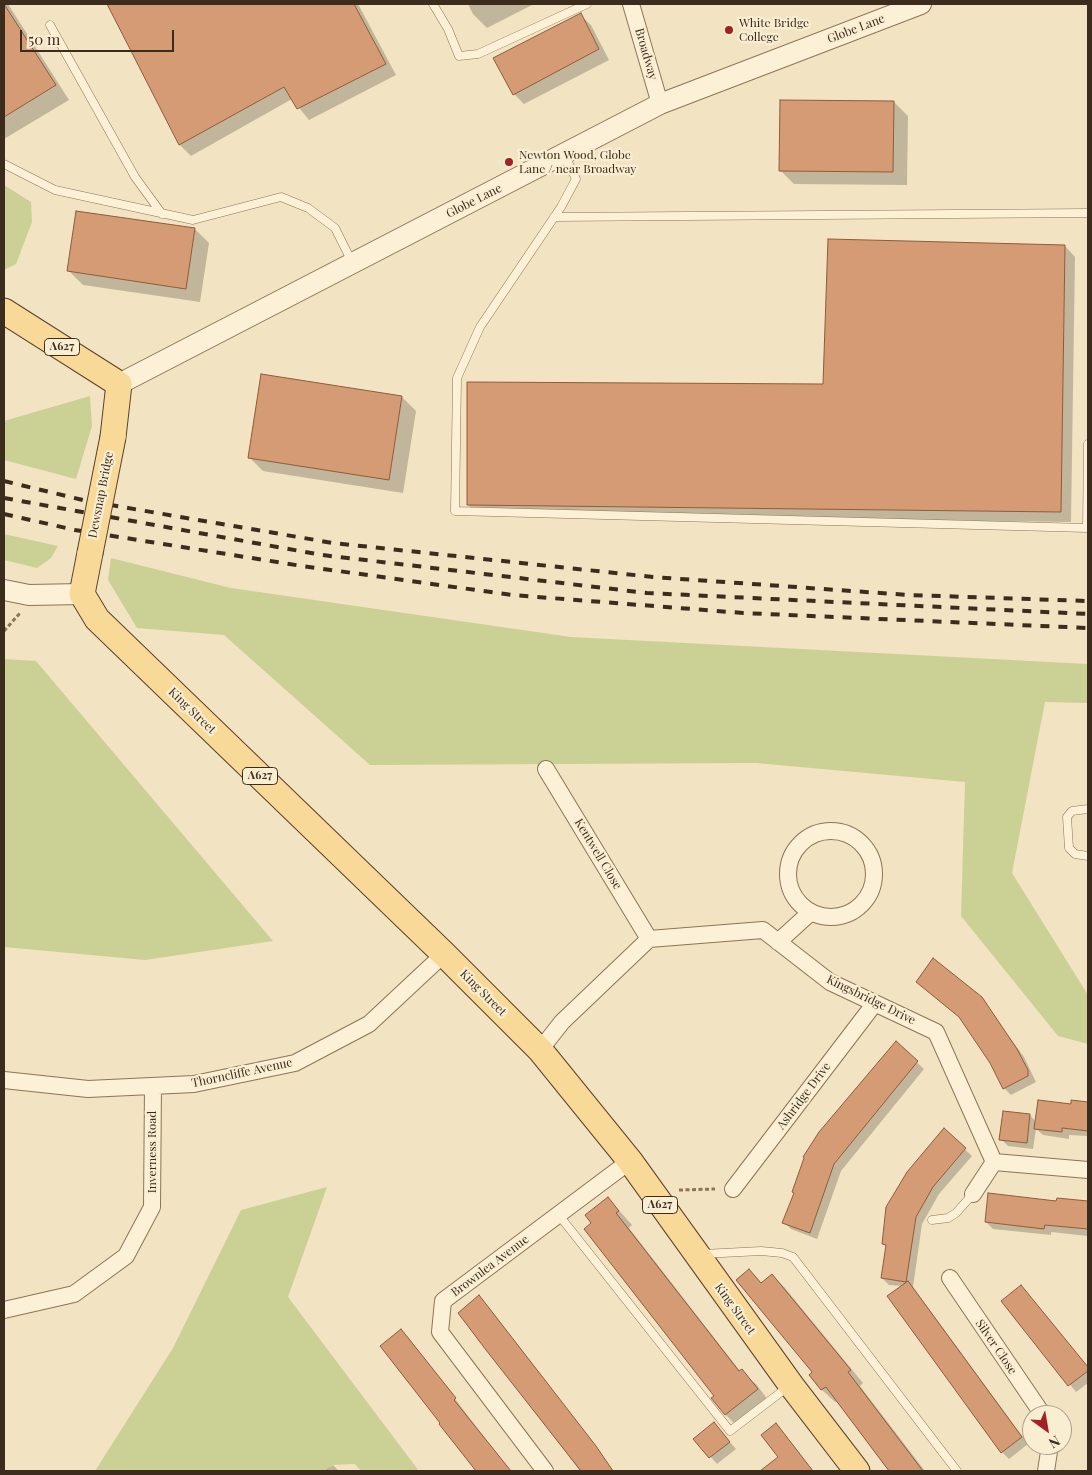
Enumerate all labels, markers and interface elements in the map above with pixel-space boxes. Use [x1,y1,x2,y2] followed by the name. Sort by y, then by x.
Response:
[825,11,887,47] street label: Globe Lane
[739,16,809,44] place label: White Bridge College
[22,20,176,52] scale bar
[723,24,735,36] marker: White Bridge College
[632,26,660,82] street label: Broadway
[28,29,60,49] text: 50 m
[519,148,636,176] place label: Newton Wood, Globe Lane / near Broadway
[503,156,515,168] marker: Newton Wood, Globe Lane / near Broadway
[444,181,504,221] street label: Globe Lane
[44,338,80,356] road number: A627
[86,451,116,539] street label: Dewsnap Bridge
[165,685,219,737] street label: King Street
[242,768,278,784] road number: A627
[571,816,625,892] street label: Kentwell Close
[457,967,509,1019] street label: King Street
[824,972,918,1028] street label: Kingsbridge Drive
[190,1055,294,1091] street label: Thorncliffe Avenue
[774,1060,834,1132] street label: Ashridge Drive
[145,1111,159,1193] street label: Inverness Road
[642,1196,678,1214] road number: A627
[448,1232,532,1300] street label: Brownlea Avenue
[712,1281,758,1337] street label: King Street
[972,1317,1020,1377] street label: Silver Close
[1022,1405,1072,1455] north arrow
[1045,1432,1064,1453] text: N

